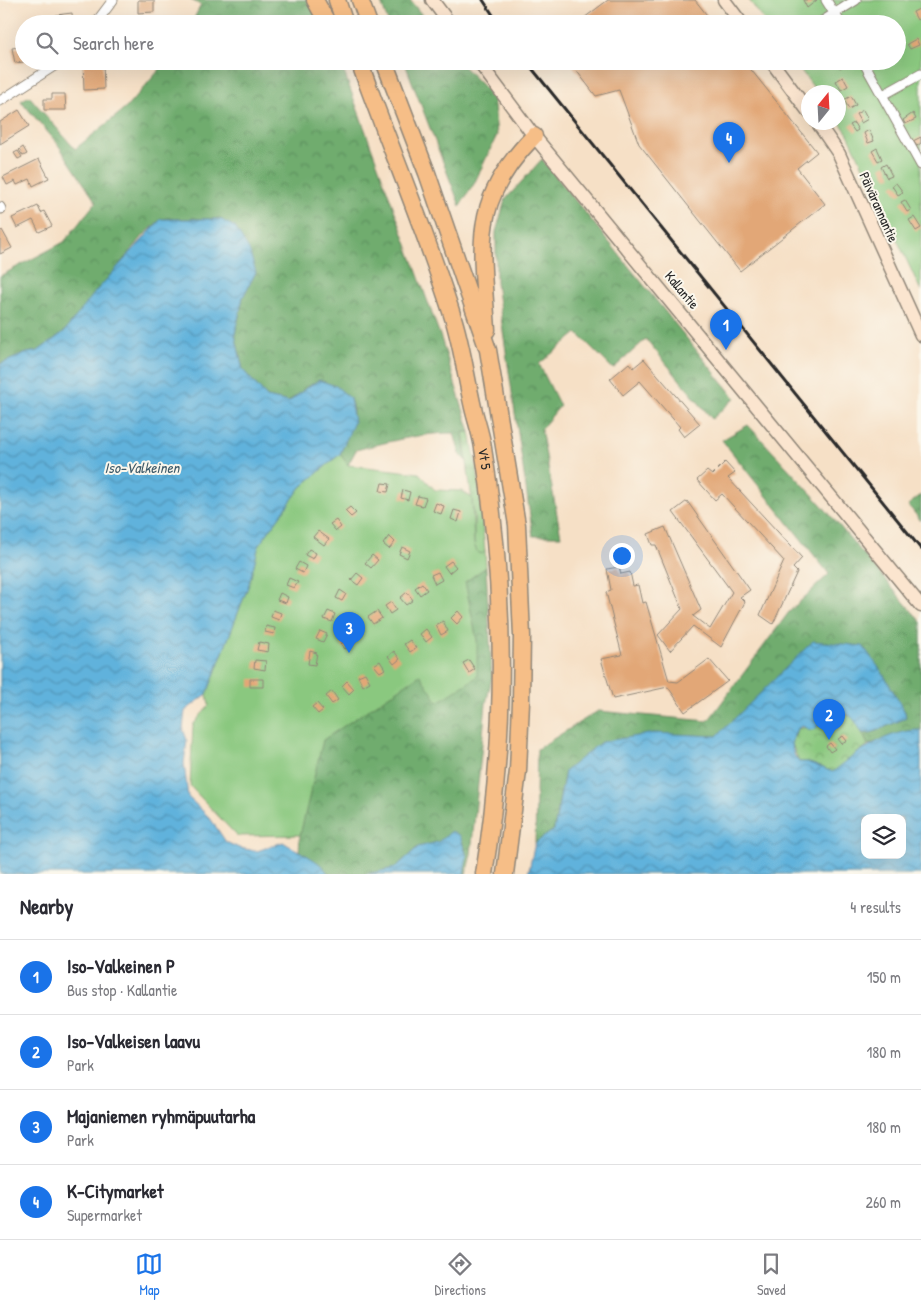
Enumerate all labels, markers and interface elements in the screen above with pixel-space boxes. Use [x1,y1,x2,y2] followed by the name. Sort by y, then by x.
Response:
[15,15,906,70] search box
[33,29,61,57] icon: search
[73,30,154,56] text: Search here
[801,85,846,130] north arrow
[713,122,745,163] pin: 4
[855,169,904,245] street label: Päivärannantie
[661,267,704,313] street label: Kallantie
[710,309,742,350] pin: 1
[474,446,496,471] street label: Vt 5
[105,457,181,478] water label: Iso-Valkeinen
[609,543,635,569] your location
[333,612,365,653] pin: 3
[813,699,845,740] pin: 2
[861,814,906,859] map controls
[861,814,906,859] button: layers
[20,892,73,921] text: Nearby
[850,896,901,918] text: 4 results
[67,953,175,979] text: Iso-Valkeinen P
[33,966,39,988] text: 1
[867,966,901,988] text: 150 m
[67,979,177,1001] text: Bus stop · Kallantie
[67,1028,200,1054] text: Iso-Valkeisen laavu
[32,1041,40,1063] text: 2
[867,1041,901,1063] text: 180 m
[67,1054,94,1076] text: Park
[67,1103,255,1129] text: Majaniemen ryhmäpuutarha
[32,1116,40,1138] text: 3
[867,1116,901,1138] text: 180 m
[67,1129,94,1151] text: Park
[67,1178,164,1204] text: K-Citymarket
[33,1191,39,1213] text: 4
[865,1191,901,1213] text: 260 m
[67,1204,142,1226] text: Supermarket
[135,1250,163,1299] tab: Map
[434,1250,486,1299] tab: Directions
[757,1250,786,1299] tab: Saved

